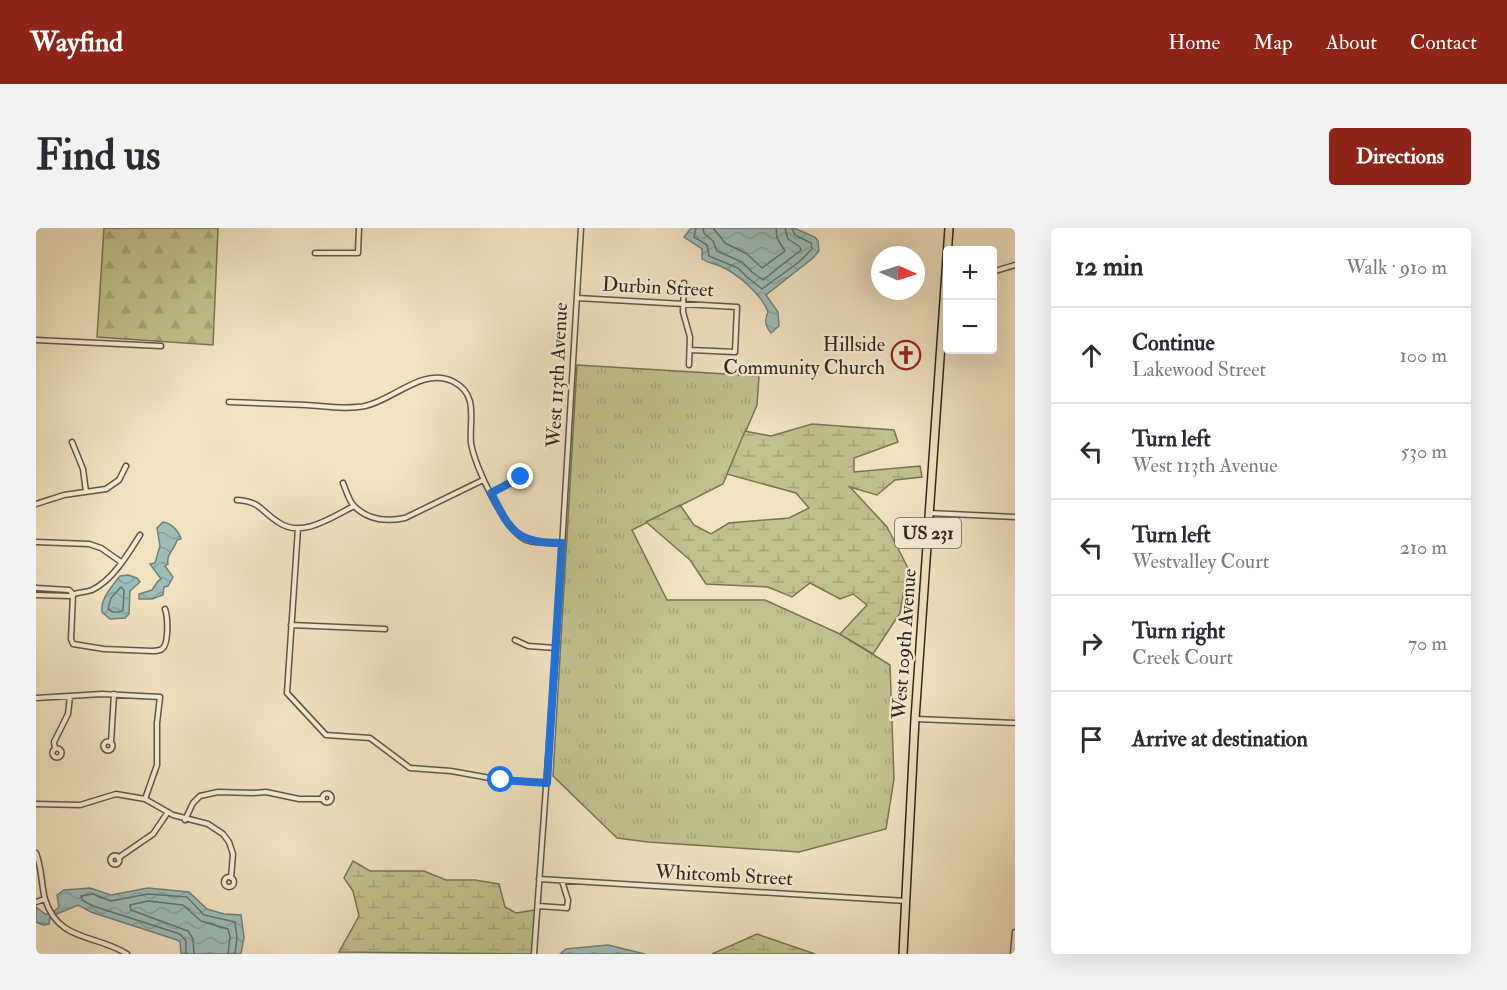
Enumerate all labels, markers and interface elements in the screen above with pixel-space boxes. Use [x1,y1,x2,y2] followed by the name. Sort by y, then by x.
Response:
[30,25,123,60] text: Wayfind
[1168,29,1220,56] text: Home
[1253,29,1293,56] text: Map
[1326,29,1377,56] text: About
[1410,29,1477,56] text: Contact
[1329,128,1471,185] button: Directions
[36,130,160,182] text: Find us
[871,246,925,300] north arrow
[943,246,997,354] map controls
[943,246,997,300] button: +
[1075,251,1143,283] text: 12 min
[1346,255,1447,280] text: Walk · 910 m
[601,272,715,302] street label: Durbin Street
[943,300,997,354] button: −
[541,302,573,449] street label: West 113th Avenue
[1132,329,1215,357] text: Continue
[723,332,886,380] place label: Hillside Community Church
[890,339,922,371] church icon: Hillside Community Church
[1075,339,1108,372] icon: ahead
[1400,343,1447,368] text: 100 m
[1132,357,1266,382] text: Lakewood Street
[1132,425,1211,453] text: Turn left
[1075,435,1108,468] icon: left
[1401,439,1447,464] text: 530 m
[1132,453,1278,478] text: West 113th Avenue
[507,463,533,489] route end
[895,518,961,548] road number: US 231
[1132,521,1211,549] text: Turn left
[1075,531,1108,564] icon: left
[1400,535,1447,560] text: 210 m
[1132,549,1269,574] text: Westvalley Court
[886,568,922,721] street label: West 109th Avenue
[1132,617,1225,645] text: Turn right
[1075,627,1108,660] icon: right
[1408,631,1447,656] text: 70 m
[1132,645,1233,670] text: Creek Court
[1075,723,1108,756] icon: arrive
[1132,725,1308,753] text: Arrive at destination
[487,766,513,792] route start
[653,859,794,891] street label: Whitcomb Street

